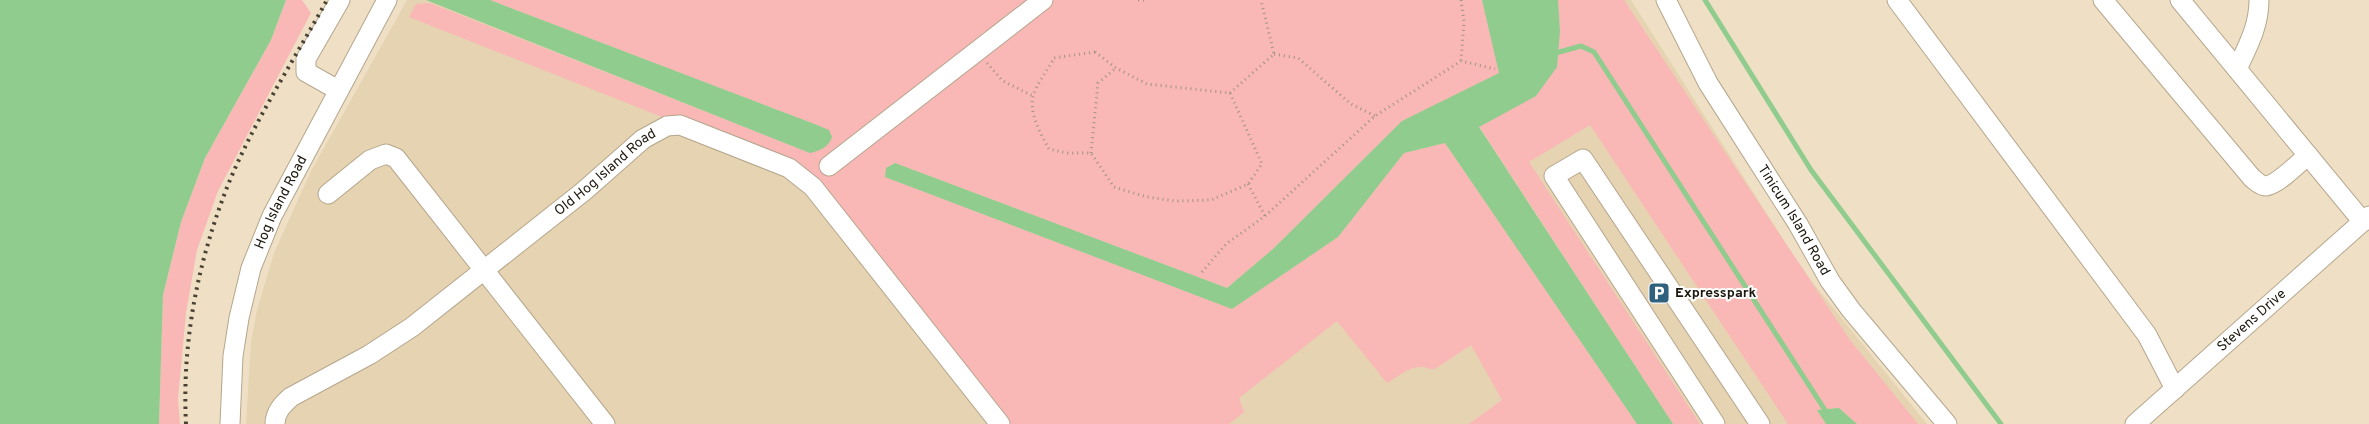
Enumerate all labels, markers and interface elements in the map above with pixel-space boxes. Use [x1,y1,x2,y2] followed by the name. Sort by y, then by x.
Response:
[551,125,659,220] street label: Old Hog Island Road
[251,153,311,252] street label: Hog Island Road
[1754,162,1834,279] street label: Tinicum Island Road
[1647,281,1671,305] parking icon: Expresspark
[1675,285,1757,302] place label: Expresspark
[2214,285,2290,355] street label: Stevens Drive

